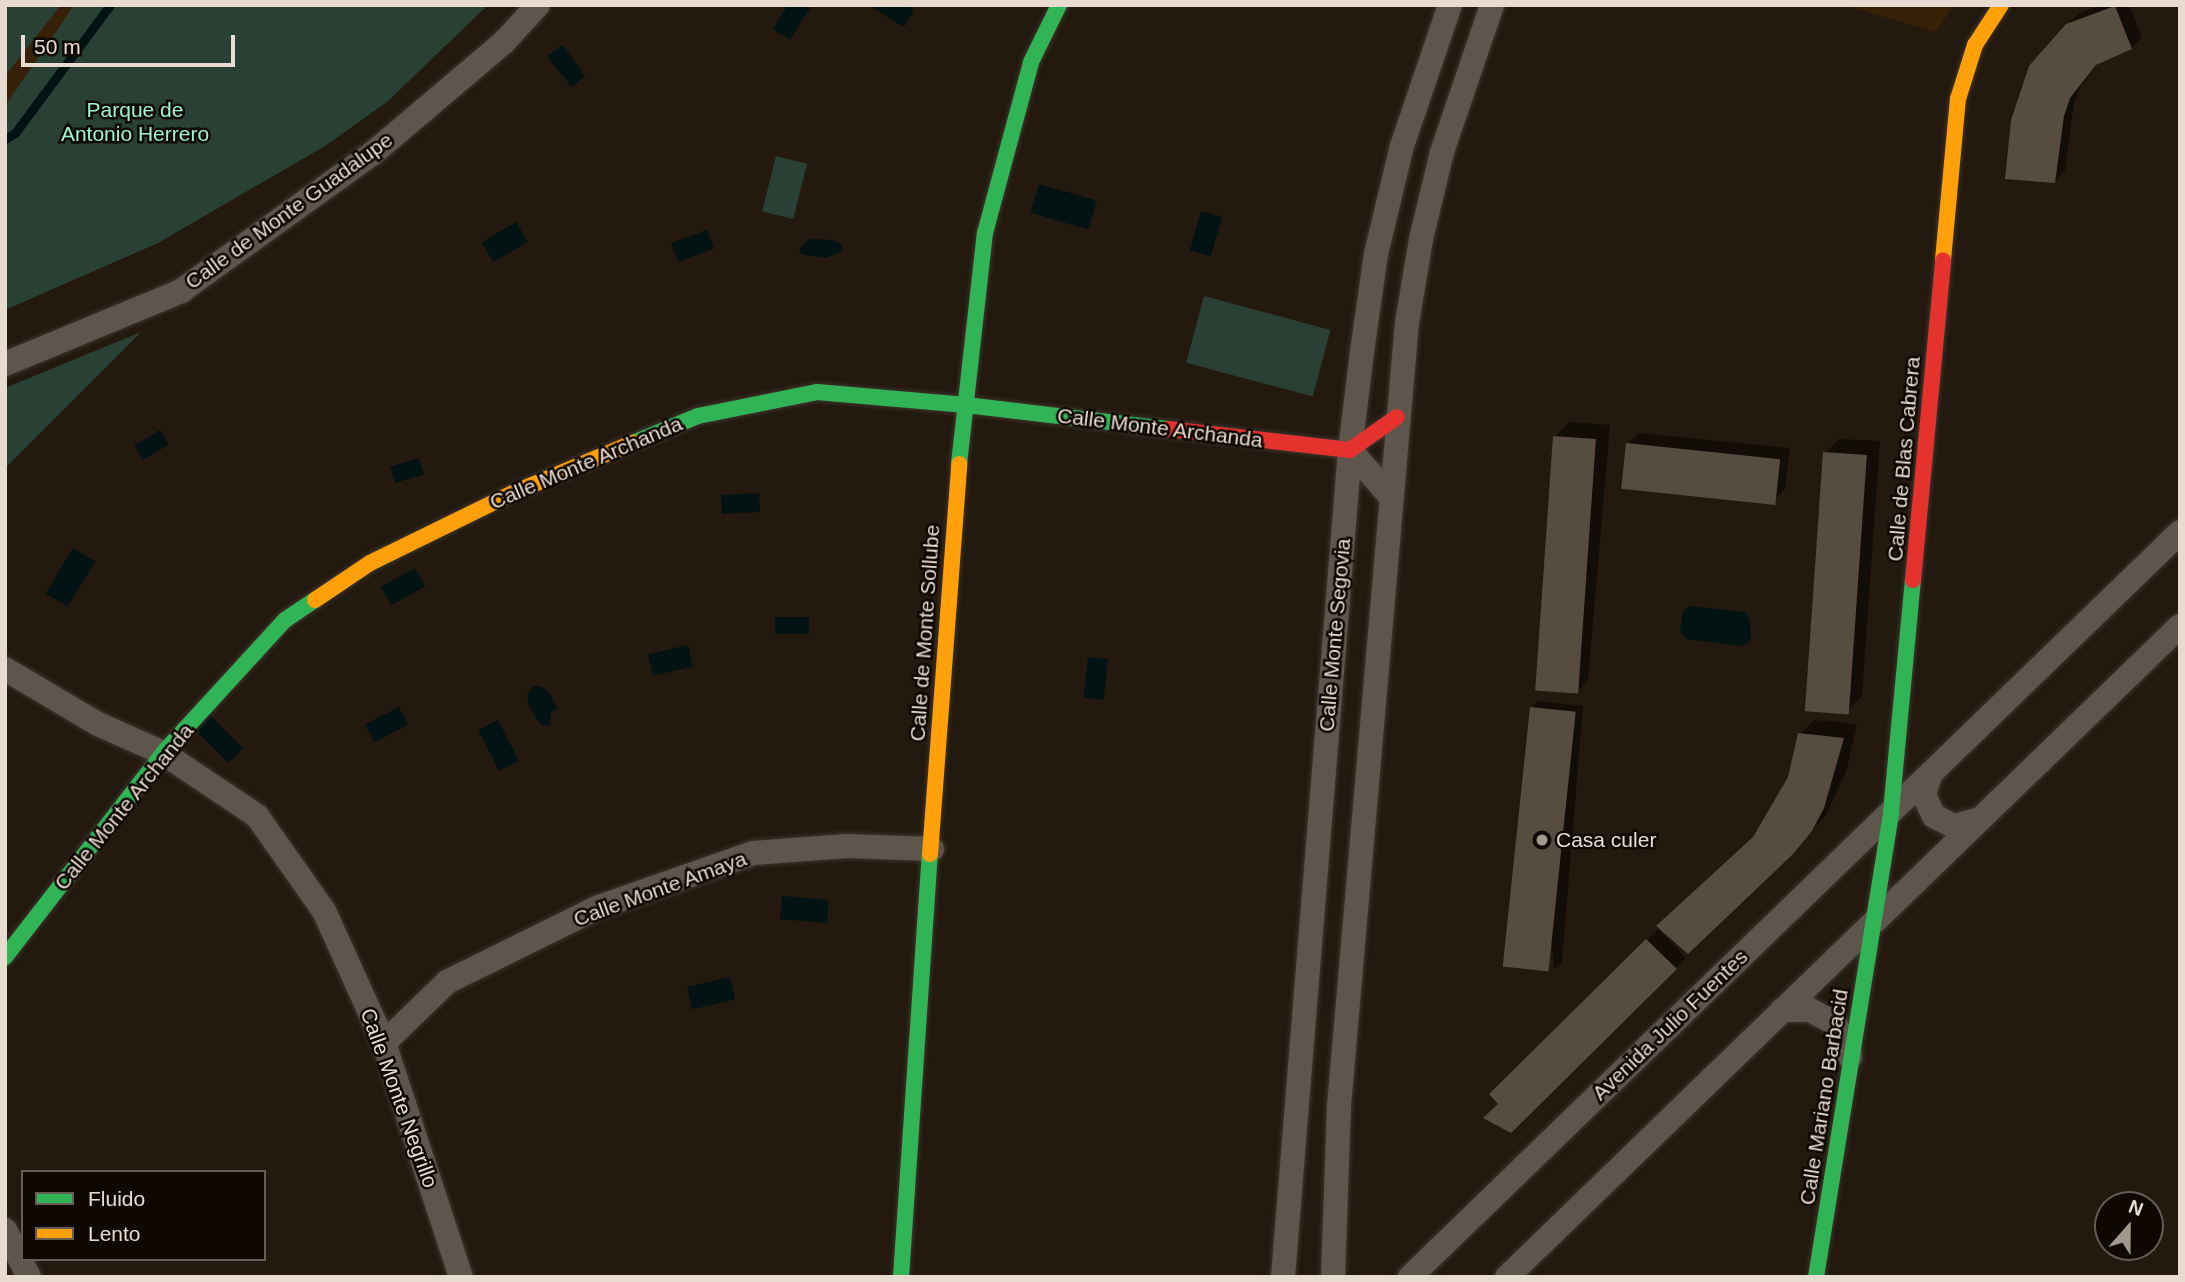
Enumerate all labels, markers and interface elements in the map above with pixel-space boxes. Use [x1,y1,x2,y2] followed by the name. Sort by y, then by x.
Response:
[24,21,238,65] scale bar
[34,35,81,58] text: 50 m
[61,97,209,147] park label: Parque de Antonio Herrero
[181,127,397,295] street label: Calle de Monte Guadalupe
[1882,356,1926,562] street label: Calle de Blas Cabrera
[1055,403,1265,453] street label: Calle Monte Archanda
[485,411,687,515] street label: Calle Monte Archanda
[905,524,945,742] street label: Calle de Monte Sollube
[1314,537,1356,733] street label: Calle Monte Segovia
[49,718,199,896] street label: Calle Monte Archanda
[1556,827,1656,853] place label: Casa culer
[1534,832,1550,848] marker: Casa culer
[570,846,750,932] street label: Calle Monte Amaya
[1587,944,1753,1106] street label: Avenida Julio Fuentes
[1794,987,1854,1207] street label: Calle Mariano Barbacid
[355,1005,443,1191] street label: Calle Monte Negrillo
[21,1170,266,1261] legend
[88,1187,145,1210] text: Fluido
[2094,1191,2164,1261] north arrow
[2126,1196,2146,1220] text: N
[88,1222,141,1245] text: Lento

